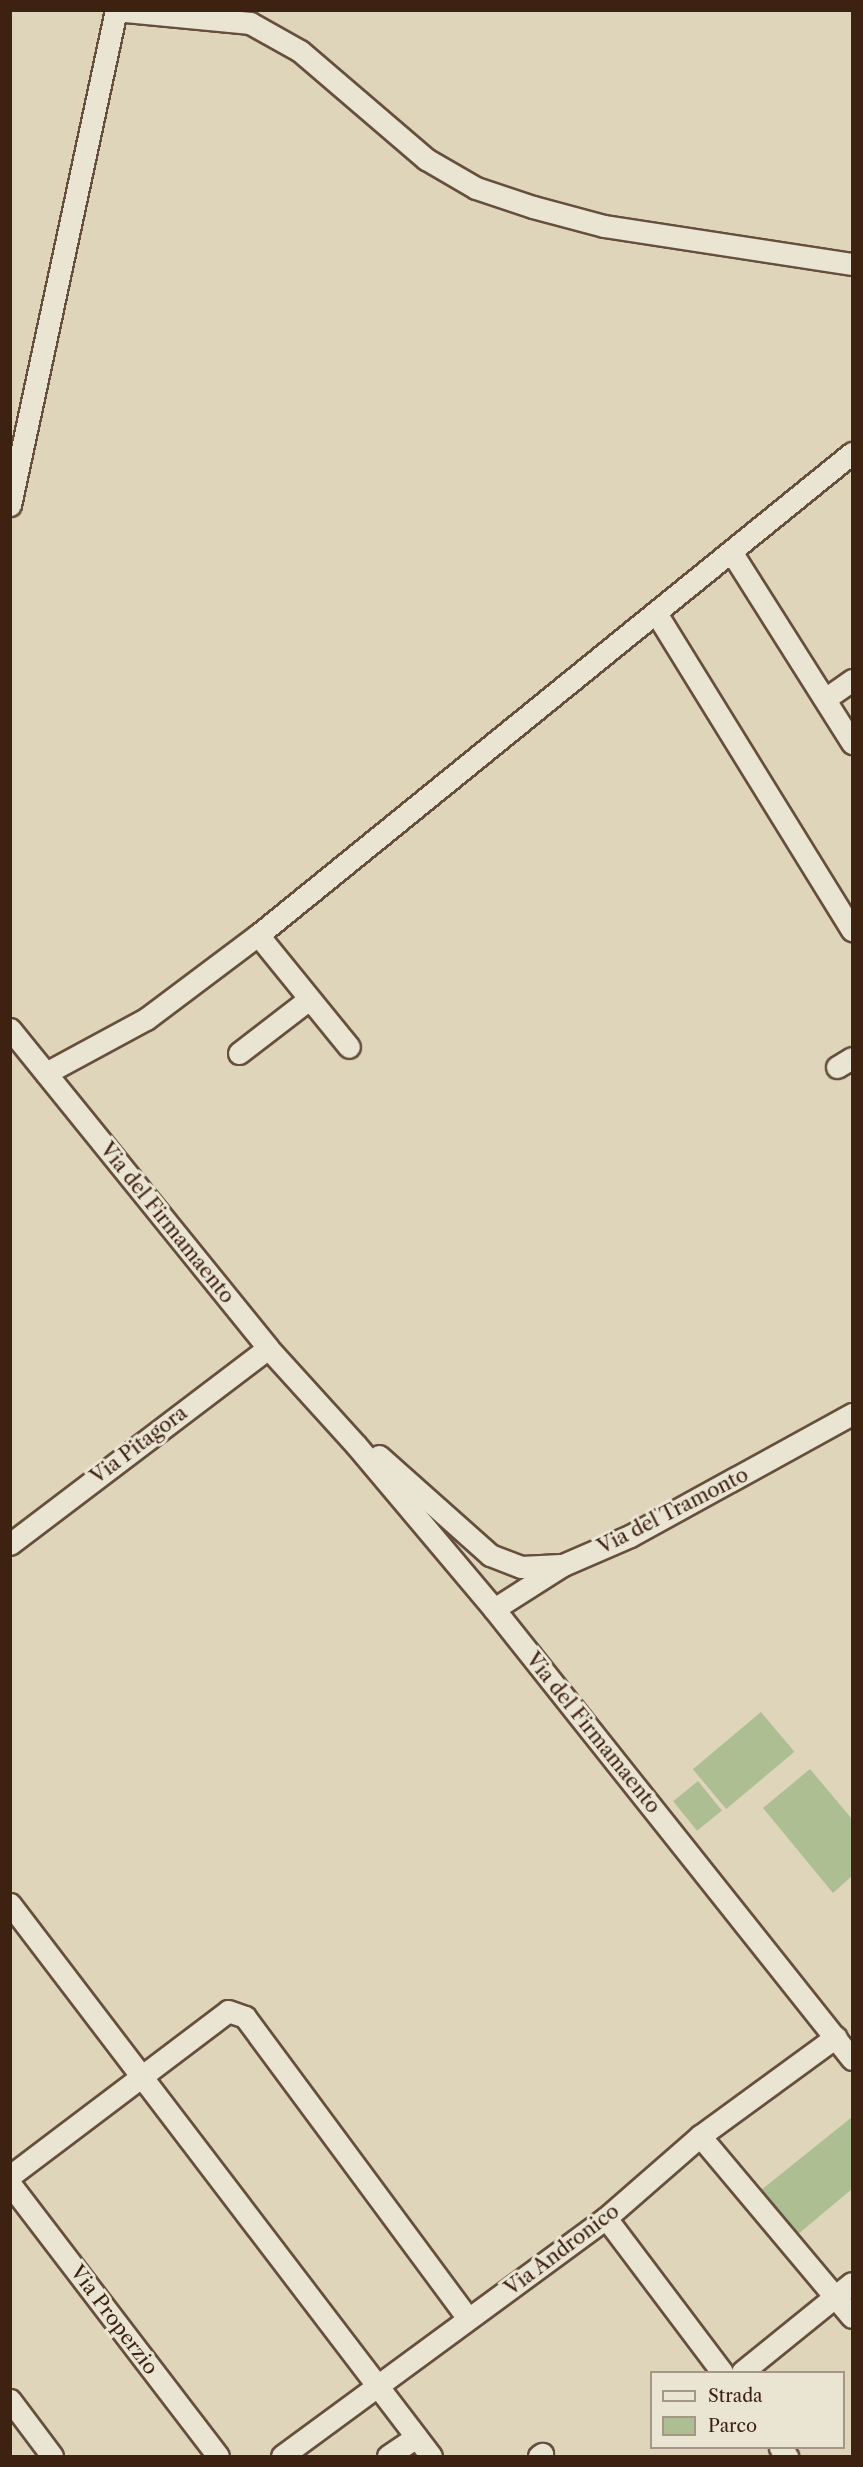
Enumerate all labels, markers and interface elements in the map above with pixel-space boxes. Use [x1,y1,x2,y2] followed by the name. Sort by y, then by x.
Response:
[95,1138,239,1308] street label: Via del Firmamaento
[86,1401,192,1489] street label: Via Pitagora
[593,1463,753,1559] street label: Via del Tramonto
[521,1648,665,1818] street label: Via del Firmamaento
[500,2199,624,2301] street label: Via Andronico
[65,2261,163,2379] street label: Via Properzio
[650,2371,845,2449] legend
[708,2385,763,2407] text: Strada
[708,2415,757,2437] text: Parco

